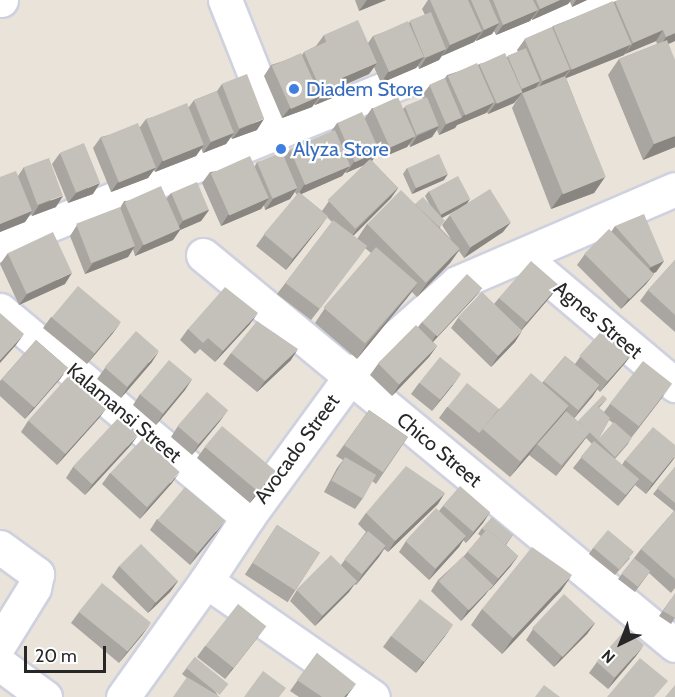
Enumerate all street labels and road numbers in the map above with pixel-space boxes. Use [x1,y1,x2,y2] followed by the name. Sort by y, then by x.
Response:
[549,276,647,364] street label: Agnes Street
[62,358,186,468] street label: Kalamansi Street
[249,390,345,508] street label: Avocado Street
[392,408,486,492] street label: Chico Street

